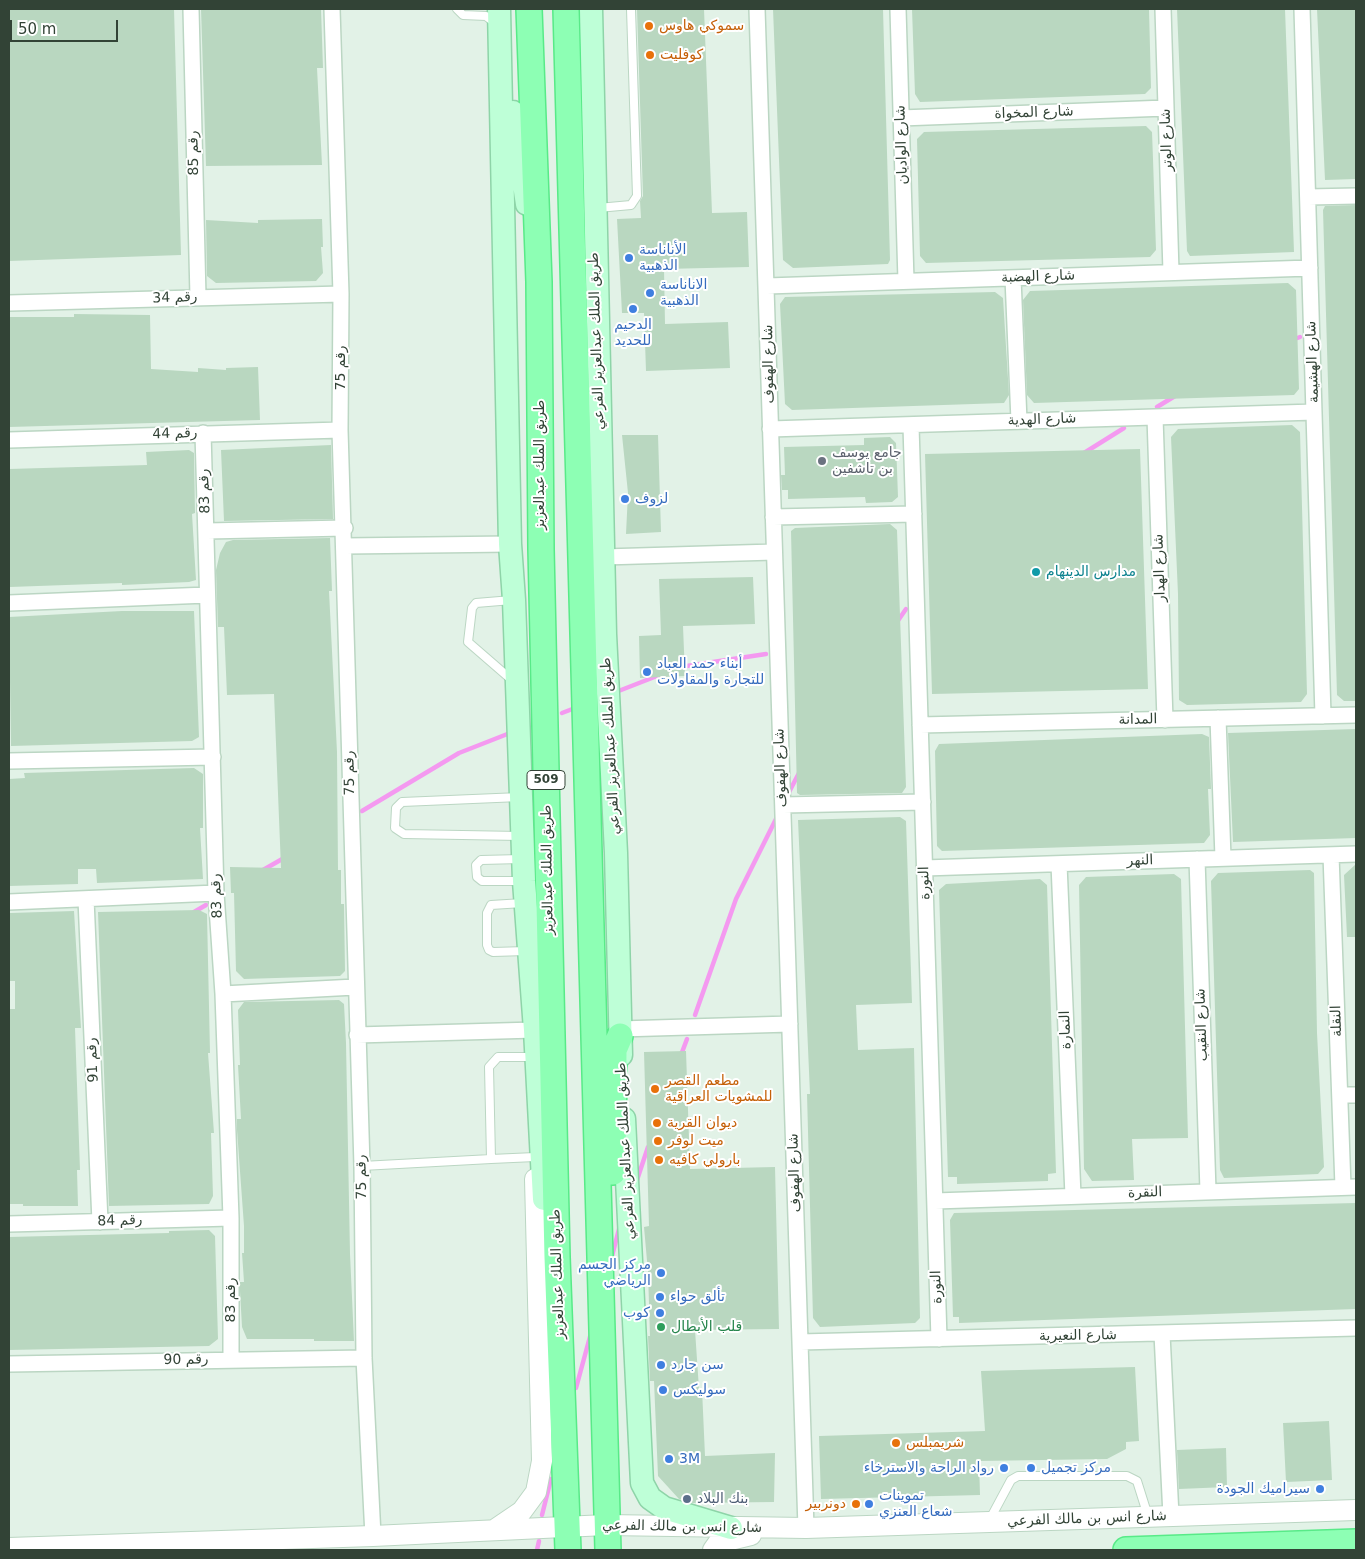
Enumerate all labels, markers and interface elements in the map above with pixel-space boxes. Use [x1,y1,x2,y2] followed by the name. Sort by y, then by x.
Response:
[12,10,120,42] scale bar
[659,18,744,34] place label: سموكي هاوس
[18,20,56,38] text: 50 m
[643,20,655,32] marker: سموكي هاوس
[660,47,703,63] place label: كوفليت
[644,49,656,61] marker: كوفليت
[994,103,1074,123] street label: شارع المخواة
[892,105,912,185] street label: شارع الواديان
[1158,108,1176,172] street label: شارع الوتر
[185,130,203,176] street label: رقم 85
[639,242,686,274] place label: الأناناسة الذهبية
[586,252,608,430] street label: طريق الملك عبدالعزيز الفرعي
[623,252,635,264] marker: الأناناسة الذهبية
[1001,267,1075,287] street label: شارع الهضبة
[660,277,707,310] place label: الاناناسة الذهبية
[644,287,656,299] marker: الاناناسة الذهبية
[152,289,198,307] street label: رقم 34
[627,303,639,315] marker: الدحيم للحديد
[614,317,652,350] place label: الدحيم للحديد
[1303,320,1323,404] street label: شارع الهشيمة
[760,324,778,404] street label: شارع الهفوف
[333,345,349,391] street label: رقم 75
[532,400,548,530] street label: طريق الملك عبدالعزيز
[1007,410,1077,430] street label: شارع الهدية
[152,425,198,443] street label: رقم 44
[832,445,902,478] place label: جامع يوسف بن تاشفين
[816,455,828,467] marker: جامع يوسف بن تاشفين
[196,468,214,514] street label: رقم 83
[635,491,668,507] place label: لزوف
[619,493,631,505] marker: لزوف
[1150,534,1170,602] street label: شارع الهدار
[1046,564,1136,580] place label: مدارس الدينهام
[1030,566,1042,578] marker: مدارس الدينهام
[657,656,764,689] place label: أبناء حمد العباد للتجارة والمقاولات
[598,657,624,835] street label: طريق الملك عبدالعزيز الفرعي
[641,666,653,678] marker: أبناء حمد العباد للتجارة والمقاولات
[1118,711,1158,729] street label: المدانة
[771,728,791,808] street label: شارع الهفوف
[341,750,359,796] street label: رقم 75
[527,770,565,790] road number: 509
[538,805,558,935] street label: طريق الملك عبدالعزيز
[1126,852,1154,870] street label: النهر
[916,866,934,900] street label: النورة
[207,873,227,919] street label: رقم 83
[1192,988,1212,1062] street label: شارع النقيب
[1328,1005,1346,1037] street label: النقلة
[1057,1010,1075,1050] street label: النمارة
[83,1037,103,1083] street label: رقم 91
[613,1062,639,1240] street label: طريق الملك عبدالعزيز الفرعي
[665,1073,772,1106] place label: مطعم القصر للمشويات العراقية
[649,1083,661,1095] marker: مطعم القصر للمشويات العراقية
[667,1115,737,1131] place label: ديوان القرية
[651,1117,663,1129] marker: ديوان القرية
[668,1133,724,1149] place label: ميت لوفر
[785,1133,805,1213] street label: شارع الهفوف
[652,1135,664,1147] marker: ميت لوفر
[669,1152,740,1168] place label: بارولي كافيه
[353,1154,371,1200] street label: رقم 75
[653,1154,665,1166] marker: بارولي كافيه
[1127,1184,1163,1202] street label: النقرة
[547,1209,569,1339] street label: طريق الملك عبدالعزيز
[97,1212,143,1230] street label: رقم 84
[578,1257,651,1290] place label: مركز الجسم الرياضي
[655,1267,667,1279] marker: مركز الجسم الرياضي
[928,1270,946,1304] street label: النورة
[223,1277,239,1323] street label: رقم 83
[670,1289,725,1305] place label: تألق حواء
[654,1291,666,1303] marker: تألق حواء
[623,1305,650,1321] place label: كوب
[654,1307,666,1319] marker: كوب
[671,1319,742,1335] place label: قلب الأبطال
[655,1321,667,1333] marker: قلب الأبطال
[1039,1327,1117,1345] street label: شارع النعيرية
[163,1351,209,1369] street label: رقم 90
[671,1357,724,1373] place label: سن جارد
[655,1359,667,1371] marker: سن جارد
[673,1382,726,1398] place label: سوليكس
[657,1384,669,1396] marker: سوليكس
[906,1435,964,1451] place label: شريمبلس
[890,1437,902,1449] marker: شريمبلس
[679,1451,700,1467] place label: 3M
[663,1453,675,1465] marker: 3M
[864,1460,994,1476] place label: رواد الراحة والاسترخاء
[1041,1460,1111,1476] place label: مركز تجميل
[998,1462,1010,1474] marker: رواد الراحة والاسترخاء
[1025,1462,1037,1474] marker: مركز تجميل
[1216,1481,1310,1497] place label: سيراميك الجودة
[1314,1483,1326,1495] marker: سيراميك الجودة
[879,1488,952,1520] place label: تموينات شعاع العنزي
[697,1491,748,1507] place label: بنك البلاد
[681,1493,693,1505] marker: بنك البلاد
[806,1496,846,1512] place label: دونربير
[850,1498,862,1510] marker: دونربير
[863,1498,875,1510] marker: تموينات شعاع العنزي
[1007,1508,1167,1530] street label: شارع انس بن مالك الفرعي
[602,1517,762,1537] street label: شارع انس بن مالك الفرعي

